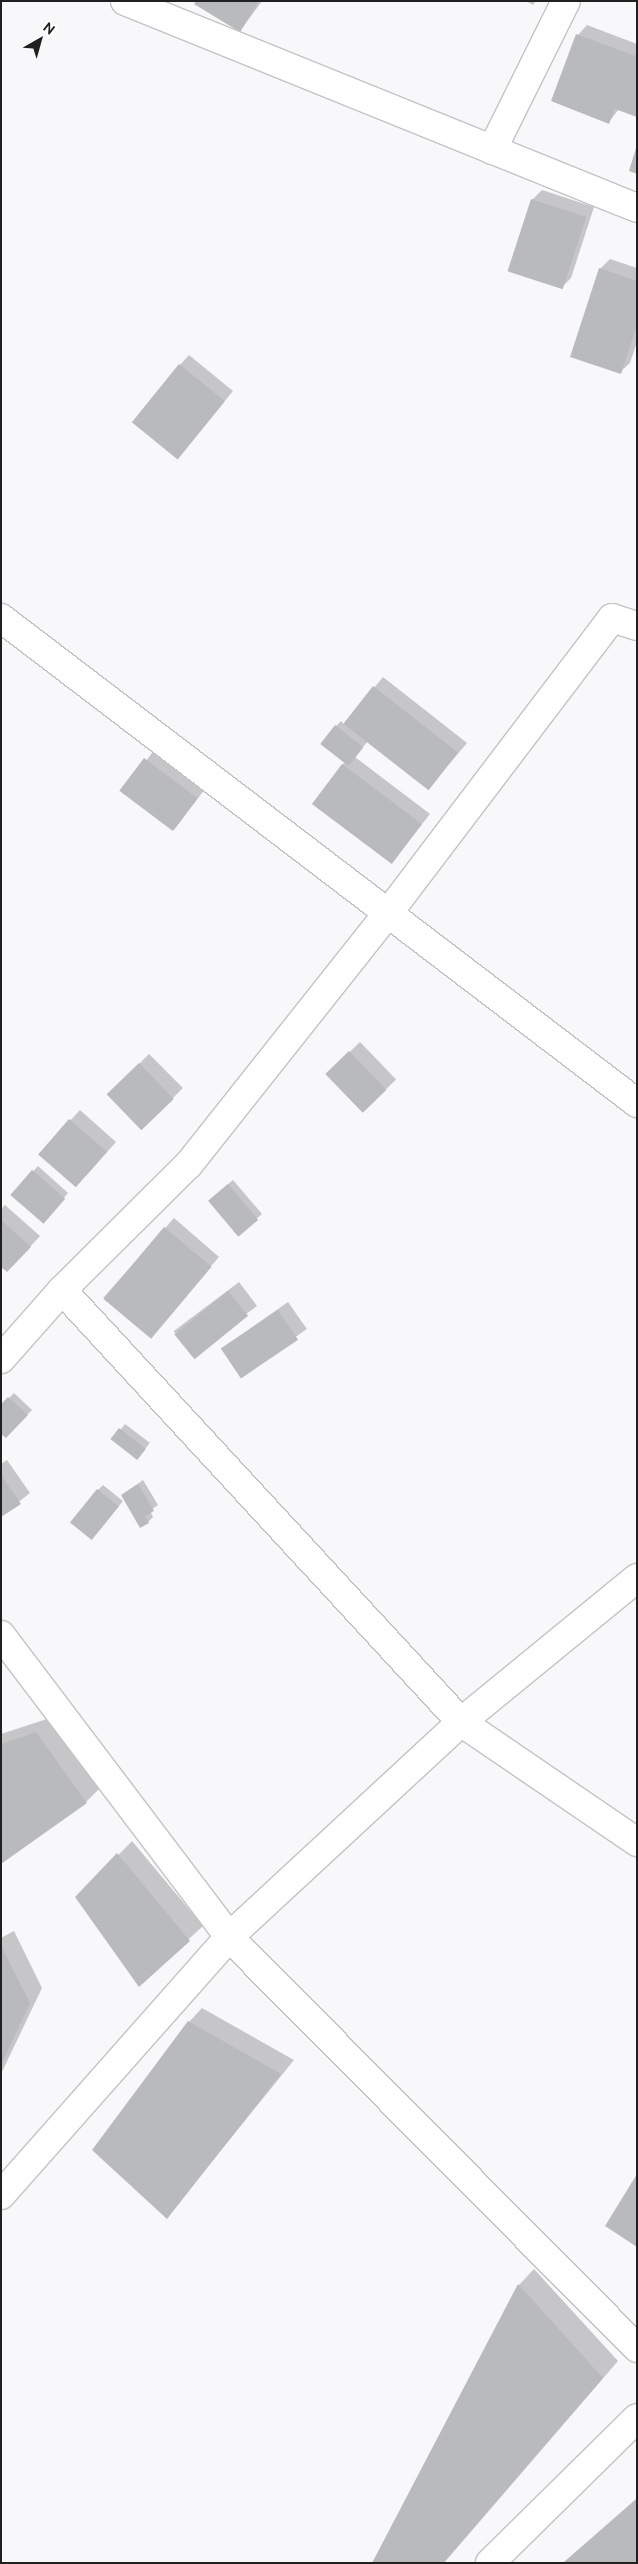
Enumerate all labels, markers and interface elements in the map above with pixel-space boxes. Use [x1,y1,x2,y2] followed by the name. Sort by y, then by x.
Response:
[15,15,65,65] north arrow
[40,19,58,38] text: N

